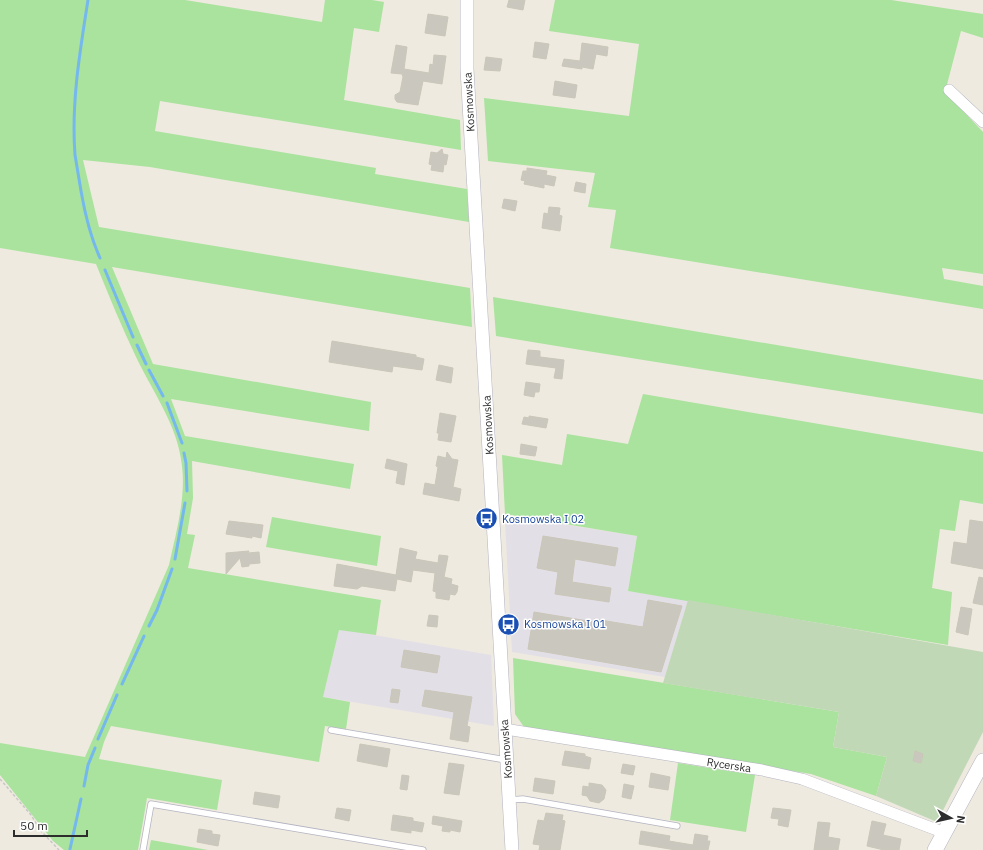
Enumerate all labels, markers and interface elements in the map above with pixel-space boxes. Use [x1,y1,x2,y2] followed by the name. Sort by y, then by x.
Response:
[460,72,478,132] street label: Kosmowska
[479,395,497,455] street label: Kosmowska
[473,506,499,532] bus stop icon: Kosmowska I 02
[502,512,584,526] place label: Kosmowska I 02
[496,611,522,637] bus stop icon: Kosmowska I 01
[524,617,607,631] place label: Kosmowska I 01
[497,719,515,779] street label: Kosmowska
[706,755,752,775] street label: Rycerska
[931,798,971,838] north arrow
[14,812,87,838] scale bar
[953,814,968,824] text: N
[20,818,48,833] text: 50 m

